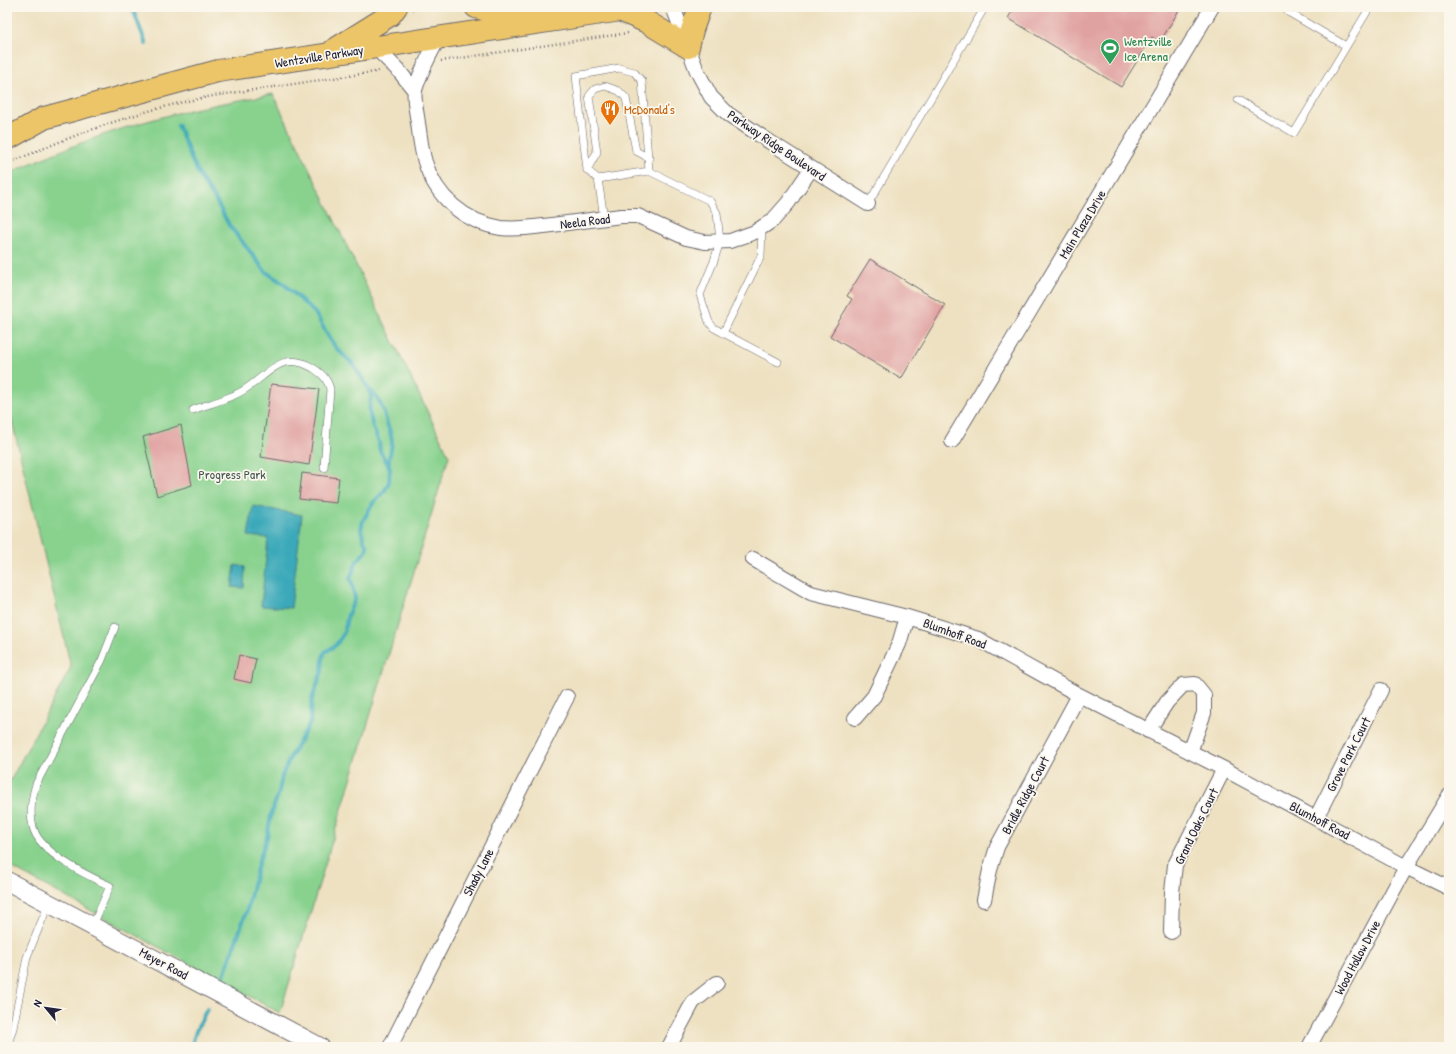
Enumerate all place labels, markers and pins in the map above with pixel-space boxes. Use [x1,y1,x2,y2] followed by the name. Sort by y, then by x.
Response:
[1124,32,1172,65] place label: Wentzville Ice Arena
[1099,37,1121,65] sports icon: Wentzville Ice Arena
[599,98,621,126] restaurant icon: McDonald's
[624,100,675,118] place label: McDonald's

